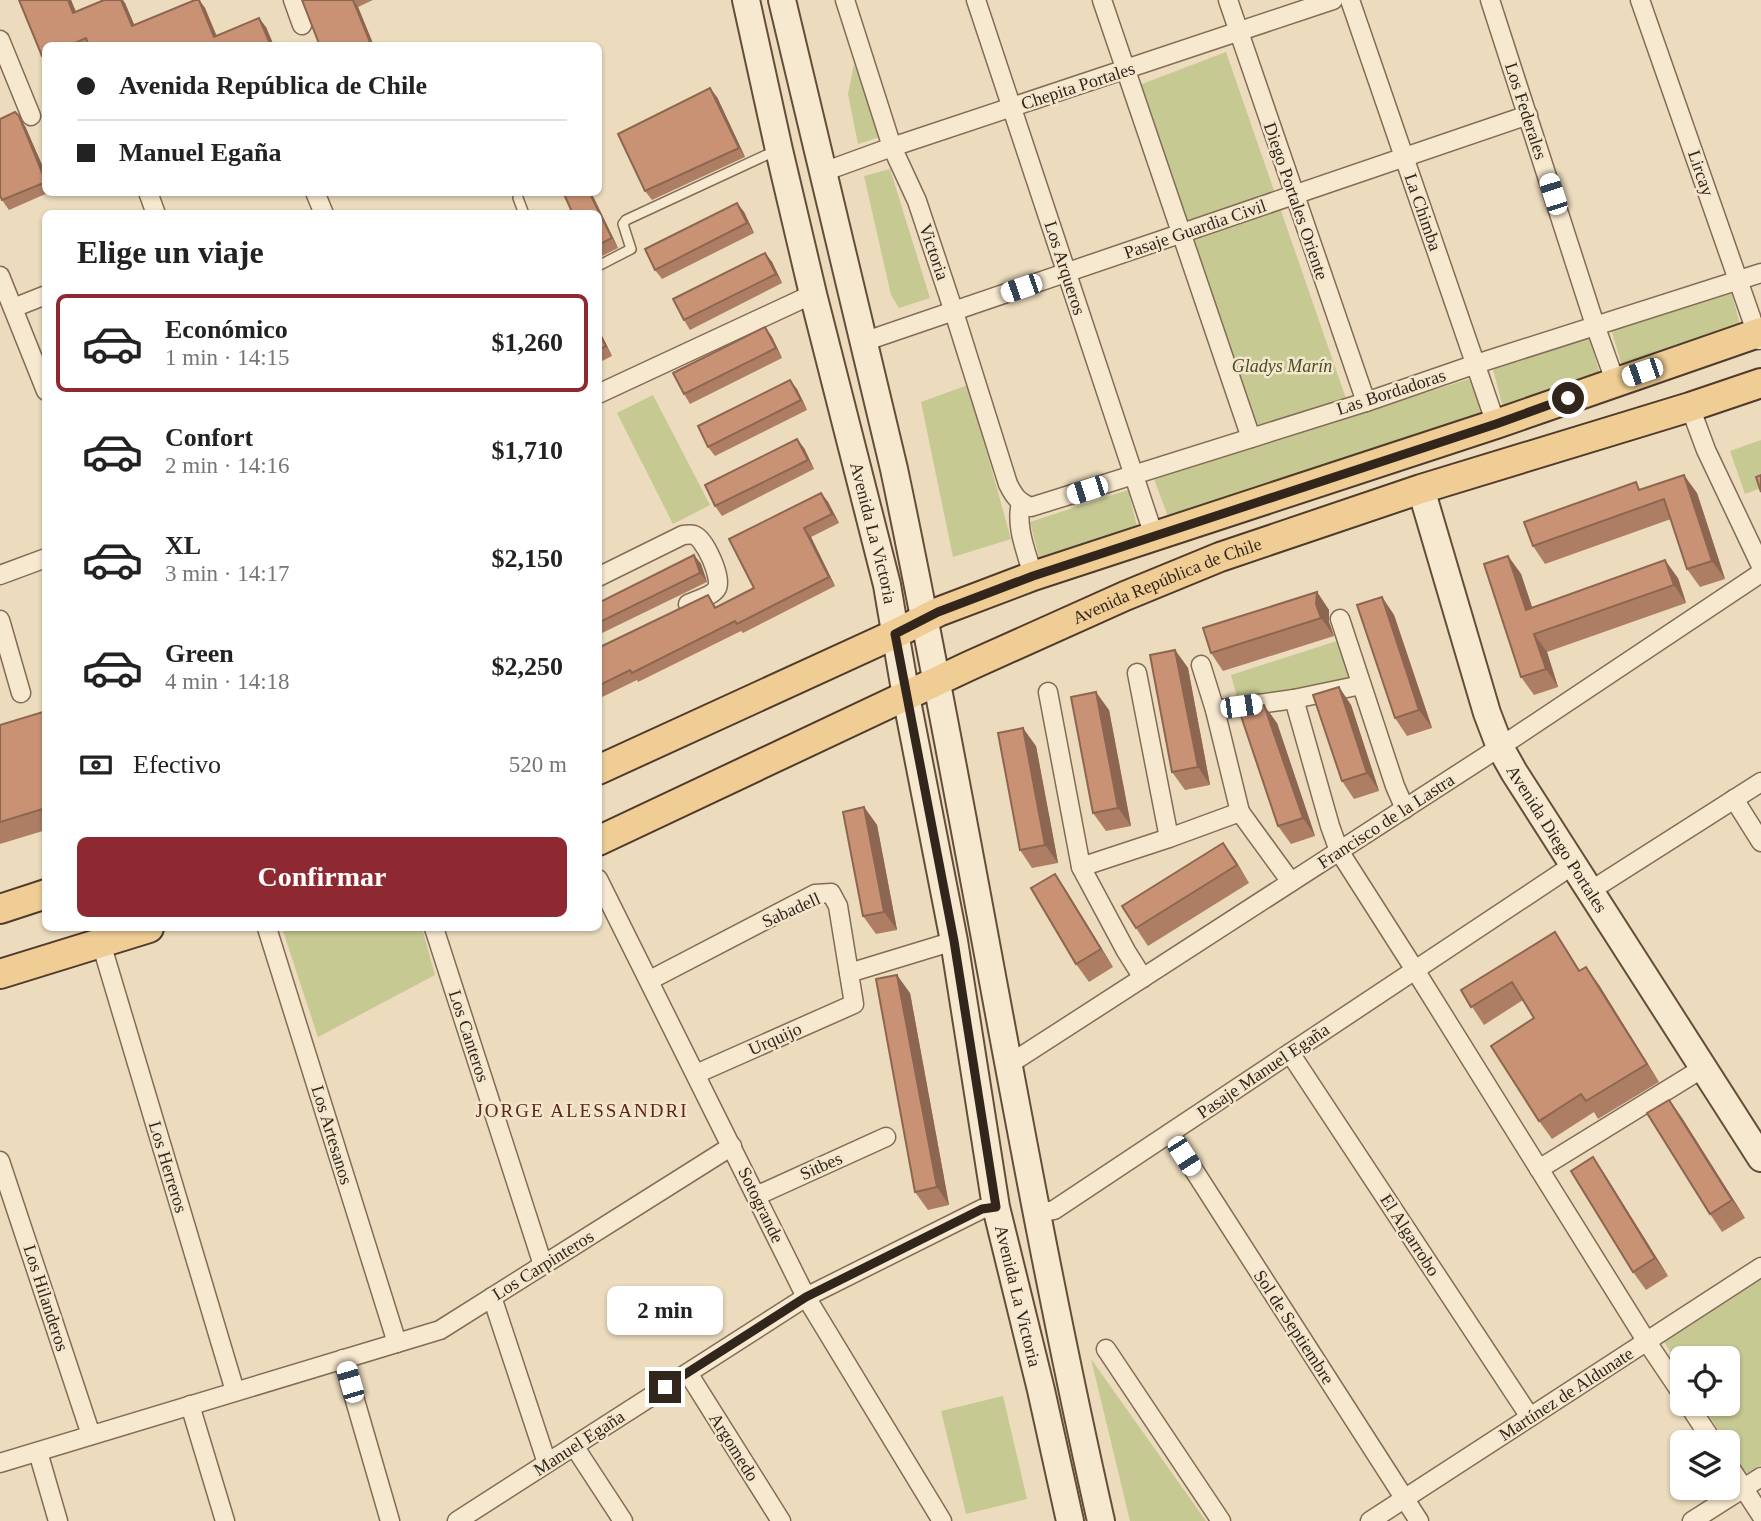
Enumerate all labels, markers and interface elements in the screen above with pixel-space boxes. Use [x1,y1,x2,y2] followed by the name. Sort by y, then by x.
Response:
[1019,58,1137,114] street label: Chepita Portales
[1501,60,1551,162] street label: Los Federales
[119,71,427,100] text: Avenida República de Chile
[1260,120,1332,282] street label: Diego Portales Oriente
[119,138,282,167] text: Manuel Egaña
[1684,148,1718,198] street label: Lircay
[1400,171,1446,253] street label: La Chimba
[1537,171,1570,217] car
[1121,195,1269,263] street label: Pasaje Guardia Civil
[1040,219,1090,317] street label: Los Arqueros
[915,221,953,283] street label: Victoria
[77,234,264,270] text: Elige un viaje
[998,271,1045,305] car
[81,312,144,375] icon: car
[165,315,288,344] text: Económico
[492,328,563,357] text: $1,260
[165,345,290,370] text: 1 min · 14:15
[1619,355,1666,389] car
[1232,356,1332,376] park label: Gladys Marín
[1334,365,1448,419] street label: Las Bordadoras
[1552,382,1584,414] route start
[81,420,144,483] icon: car
[165,423,253,452] text: Confort
[492,436,563,465] text: $1,710
[165,453,290,478] text: 2 min · 14:16
[846,460,900,605] street label: Avenida La Victoria
[1064,474,1111,506] car
[81,528,144,591] icon: car
[165,531,201,560] text: XL
[1070,534,1264,628] street label: Avenida República de Chile
[492,544,563,573] text: $2,150
[165,561,290,586] text: 3 min · 14:17
[81,636,144,699] icon: car
[165,639,234,668] text: Green
[492,652,563,681] text: $2,250
[165,669,290,694] text: 4 min · 14:18
[1219,693,1264,719] car
[77,746,115,784] icon: cash
[133,750,221,779] text: Efectivo
[509,752,567,777] text: 520 m
[1502,762,1611,916] street label: Avenida Diego Portales
[1314,769,1458,873] street label: Francisco de la Lastra
[77,837,567,917] button: Confirmar
[759,888,823,932] street label: Sabadell
[445,988,493,1084] street label: Los Canteros
[745,1018,805,1060] street label: Urquijo
[1193,1019,1333,1123] street label: Pasaje Manuel Egaña
[307,1083,357,1187] street label: Los Artesanos
[475,1100,689,1121] district label: JORGE ALESSANDRI
[145,1119,191,1215] street label: Los Herreros
[1164,1133,1205,1179] car
[797,1148,845,1184] street label: Sitbes
[734,1164,788,1246] street label: Sotogrande
[1376,1190,1444,1280] street label: El Algarrobo
[991,1223,1045,1369] street label: Avenida La Victoria
[489,1226,597,1304] street label: Los Carpinteros
[19,1242,73,1354] street label: Los Hilanderos
[1250,1266,1338,1388] street label: Sol de Septiembre
[607,1286,723,1334] callout: 2 min
[637,1298,693,1323] text: 2 min
[1495,1343,1637,1445] street label: Martínez de Aldunate
[1670,1346,1740,1500] map controls
[1670,1346,1740,1416] button: locate
[335,1359,366,1405] car
[649,1371,681,1403] route end
[530,1406,628,1480] street label: Manuel Egaña
[705,1409,763,1485] street label: Argomedo
[1670,1430,1740,1500] button: layers

